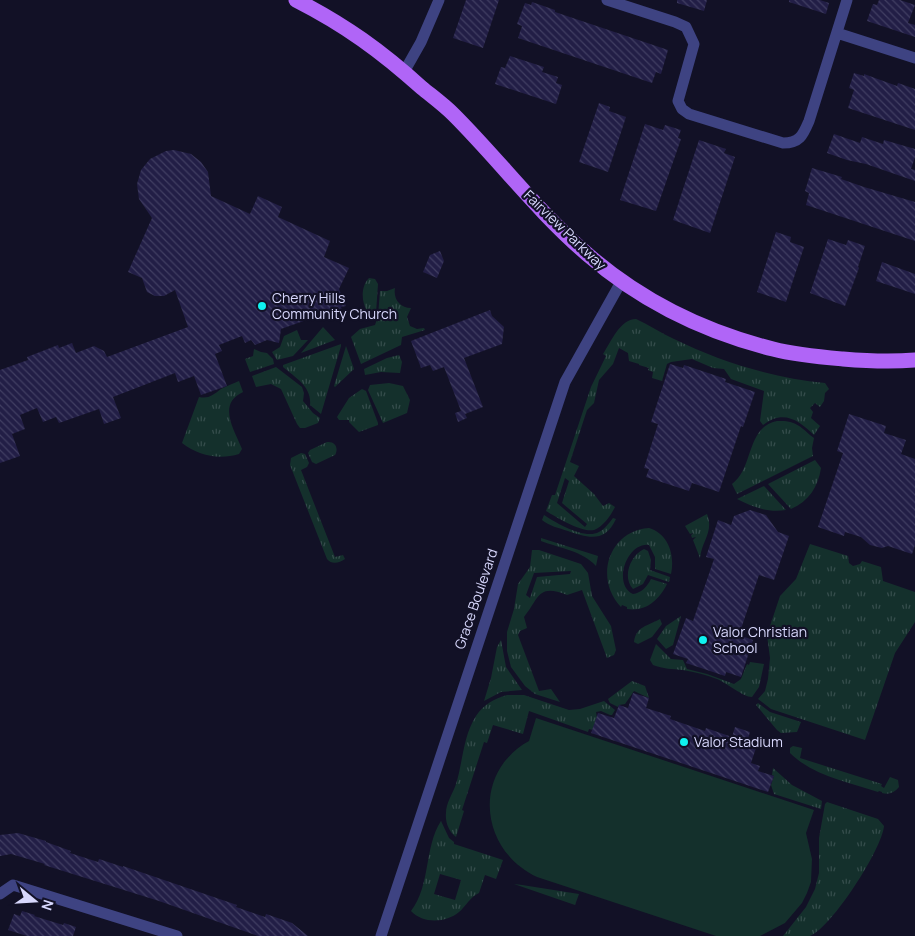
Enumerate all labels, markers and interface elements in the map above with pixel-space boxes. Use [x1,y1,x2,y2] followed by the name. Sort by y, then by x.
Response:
[520,185,611,274] street label: Fairview Parkway
[272,288,397,323] place label: Cherry Hills Community Church
[256,300,268,312] marker: Cherry Hills Community Church
[449,546,502,652] street label: Grace Boulevard
[713,622,807,657] place label: Valor Christian School
[697,634,709,646] marker: Valor Christian School
[694,732,783,751] place label: Valor Stadium
[678,736,690,748] marker: Valor Stadium
[10,876,60,926] north arrow
[37,897,58,913] text: N

